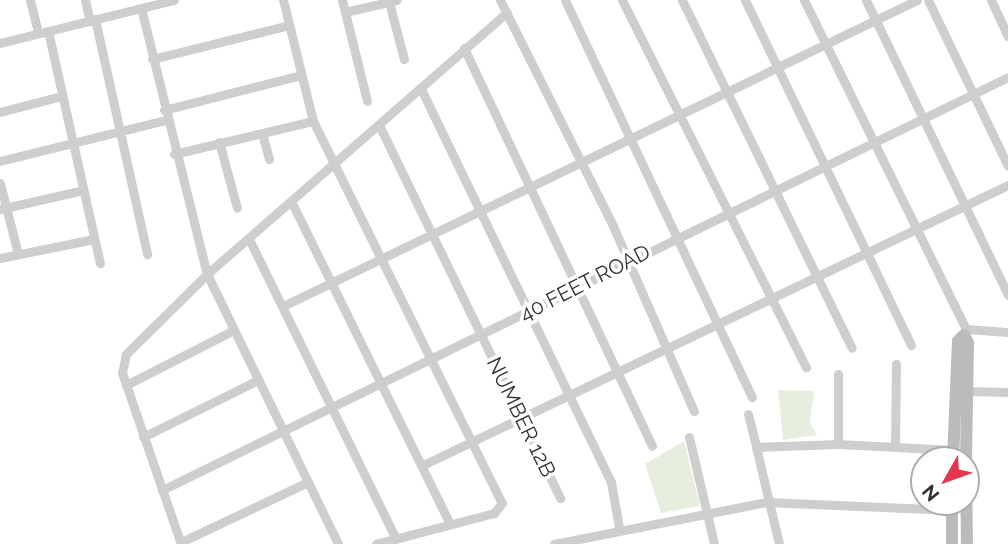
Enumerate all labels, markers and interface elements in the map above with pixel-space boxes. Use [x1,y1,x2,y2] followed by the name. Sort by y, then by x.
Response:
[515,239,655,327] street label: 40 FEET ROAD
[481,353,561,481] street label: NUMBER 12B
[910,446,980,516] north arrow
[917,481,944,506] text: N

